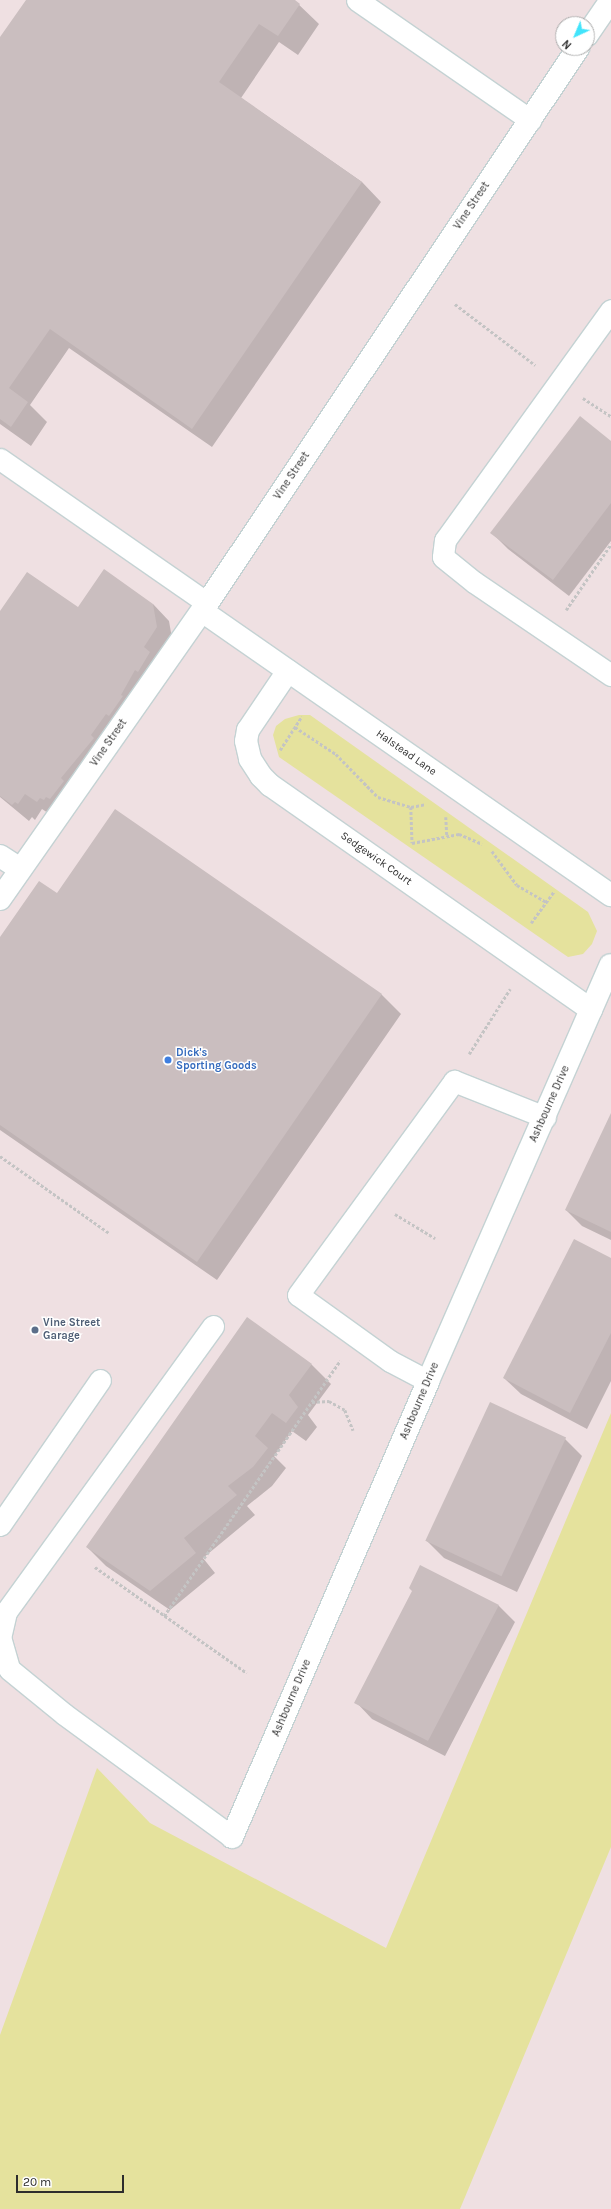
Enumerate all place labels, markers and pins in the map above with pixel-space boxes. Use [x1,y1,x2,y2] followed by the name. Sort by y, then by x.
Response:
[176,1047,257,1073] place label: Dick's Sporting Goods
[163,1055,173,1065] marker: Dick's Sporting Goods
[43,1317,100,1343] place label: Vine Street Garage
[30,1325,40,1335] marker: Vine Street Garage

